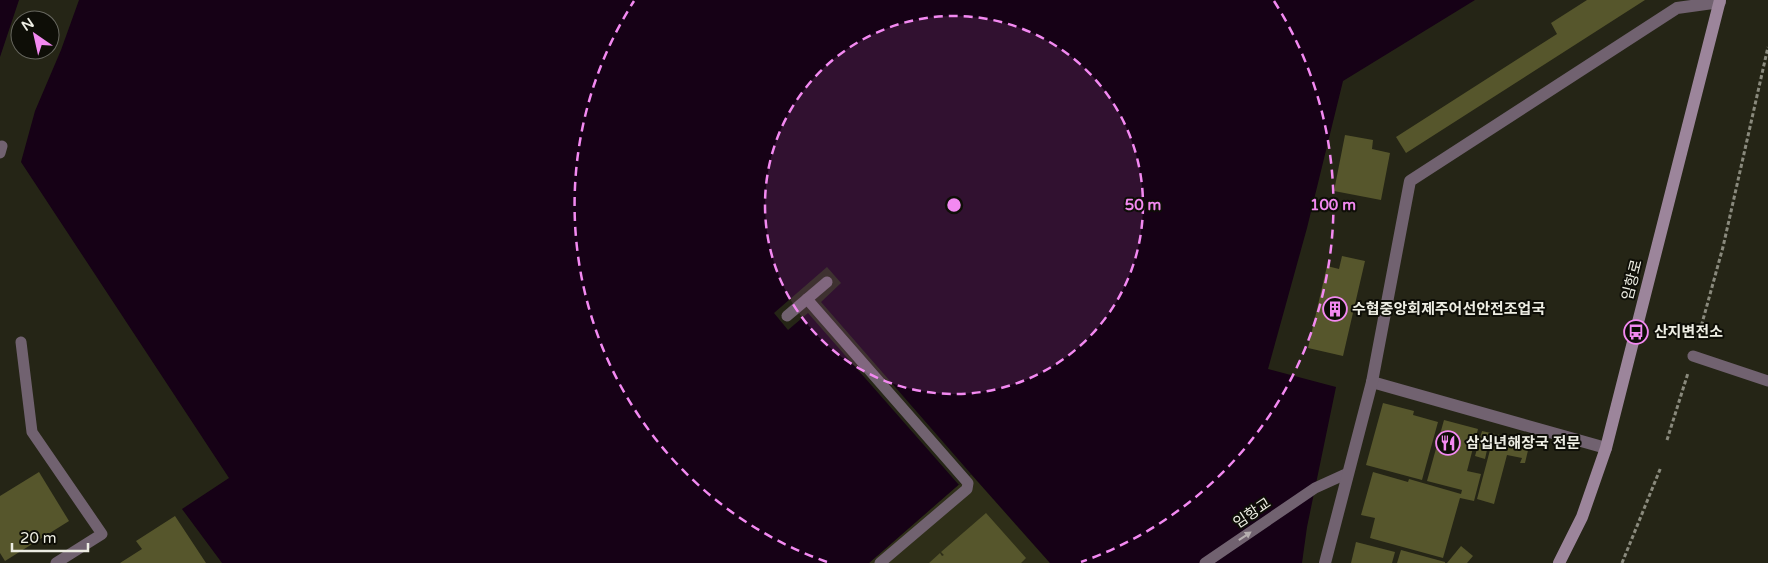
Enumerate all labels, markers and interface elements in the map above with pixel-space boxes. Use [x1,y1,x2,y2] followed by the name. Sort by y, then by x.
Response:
[10,10,60,60] north arrow
[19,14,37,35] text: N
[945,196,963,214] centre of rings
[1125,196,1161,214] text: 50 m
[1310,196,1356,214] text: 100 m
[1618,258,1646,302] street label: 임항로
[1322,296,1348,322] building icon: 수협중앙회제주어선안전조업국
[1352,300,1545,318] place label: 수협중앙회제주어선안전조업국
[1623,319,1649,345] bus stop icon: 산지변전소
[1654,323,1723,341] place label: 산지변전소
[1435,430,1461,456] restaurant icon: 삼십년해장국 전문
[1466,434,1581,452] place label: 삼십년해장국 전문
[1230,494,1274,532] street label: 임항교
[12,520,89,552] scale bar
[20,529,57,547] text: 20 m
[1238,531,1252,541] one-way arrow

